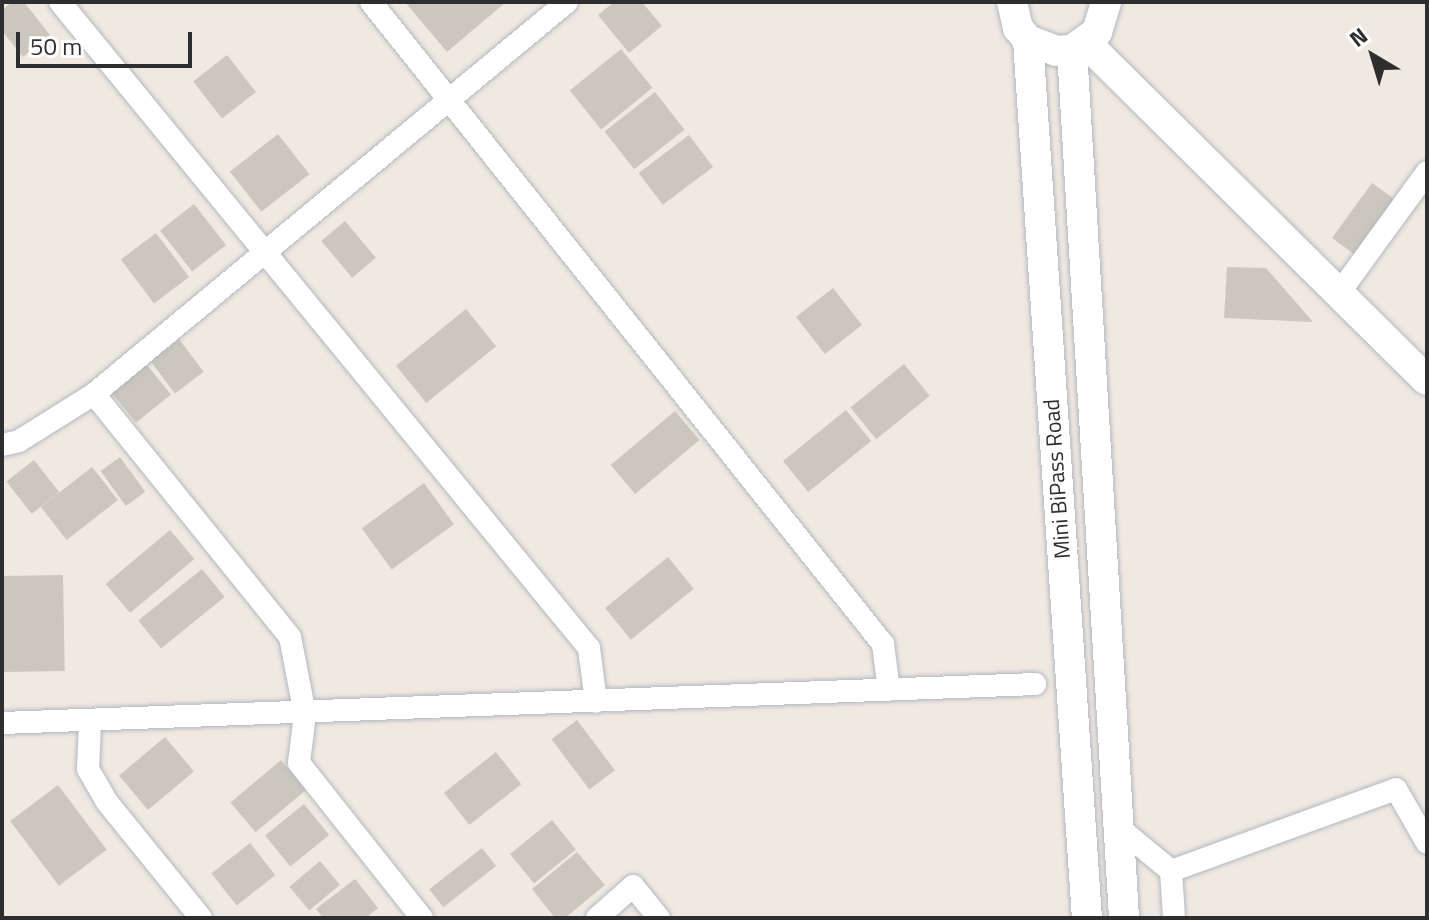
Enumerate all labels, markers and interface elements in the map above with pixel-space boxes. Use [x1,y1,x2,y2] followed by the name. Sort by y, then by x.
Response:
[20,16,196,66] scale bar
[1333,16,1413,96] north arrow
[1342,19,1375,55] text: N
[30,28,82,64] text: 50 m
[1038,398,1076,560] street label: Mini BiPass Road

